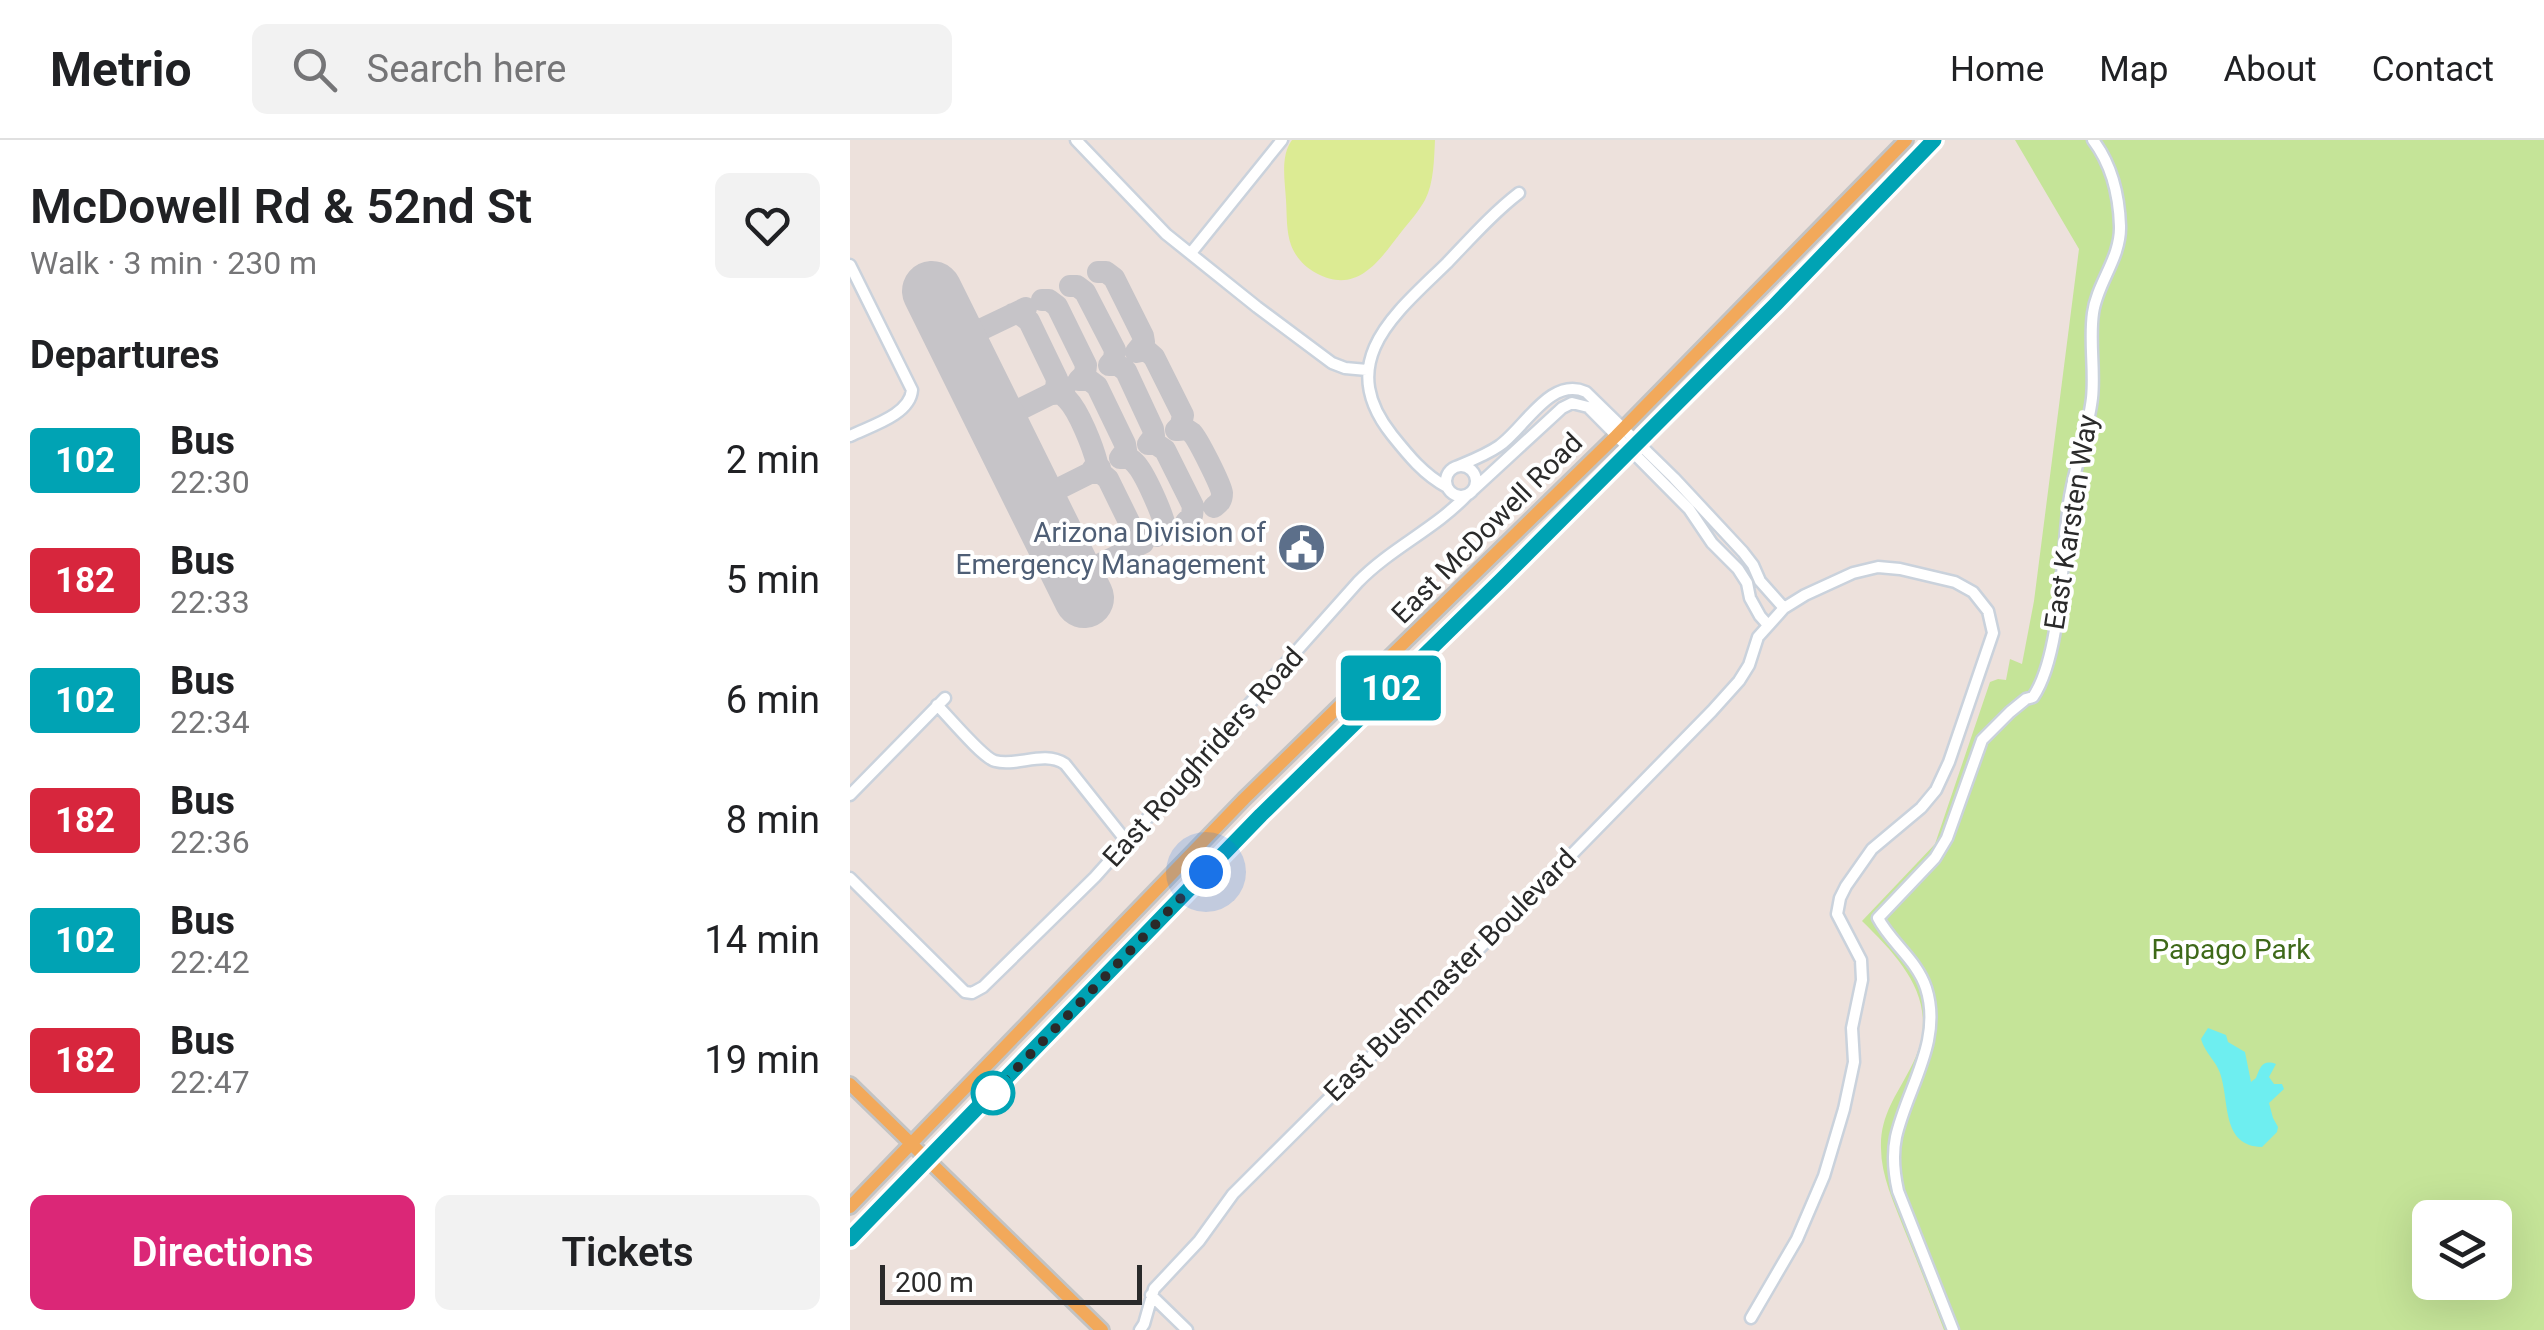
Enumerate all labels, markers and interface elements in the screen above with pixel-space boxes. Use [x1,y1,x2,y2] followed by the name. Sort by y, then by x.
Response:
[252,24,952,114] search box
[50,41,192,98] text: Metrio
[287,42,342,97] icon: search
[367,47,566,91] text: Search here
[1950,49,2044,90] text: Home
[2099,49,2168,90] text: Map
[2223,49,2317,90] text: About
[2372,49,2494,90] text: Contact
[715,173,820,278] button: heart
[30,178,532,235] text: McDowell Rd & 52nd St
[30,244,317,282] text: Walk · 3 min · 230 m
[30,333,220,377] text: Departures
[2038,412,2104,632] street label: East Karsten Way
[170,419,235,463] text: Bus
[1385,426,1589,630] street label: East McDowell Road
[726,438,820,482] text: 2 min
[55,440,115,481] text: 102
[170,463,250,501] text: 22:30
[956,516,1266,581] place label: Arizona Division of Emergency Management
[1275,522,1327,574] public building icon: Arizona Division of Emergency Management
[170,539,235,583] text: Bus
[726,558,820,602] text: 5 min
[55,560,115,601] text: 182
[170,583,250,621] text: 22:33
[1096,641,1310,873] street label: East Roughriders Road
[1334,656,1448,720] line badge: 102
[170,659,235,703] text: Bus
[1361,668,1421,709] text: 102
[726,678,820,722] text: 6 min
[55,680,115,721] text: 102
[170,703,250,741] text: 22:34
[170,779,235,823] text: Bus
[726,798,820,842] text: 8 min
[55,800,115,841] text: 182
[170,823,250,861] text: 22:36
[1317,842,1583,1108] street label: East Bushmaster Boulevard
[1181,847,1231,897] your location
[170,899,235,943] text: Bus
[704,918,820,962] text: 14 min
[55,920,115,961] text: 102
[2152,933,2311,966] park label: Papago Park
[170,943,250,981] text: 22:42
[170,1019,235,1063] text: Bus
[704,1038,820,1082] text: 19 min
[55,1040,115,1081] text: 182
[170,1063,250,1101] text: 22:47
[972,1072,1014,1114] unlabelled marker
[30,1195,415,1310] button: Directions
[435,1195,820,1310] button: Tickets
[2412,1200,2512,1300] map controls
[2412,1200,2512,1300] button: layers
[880,1260,1142,1304] scale bar
[895,1266,974,1299] text: 200 m

